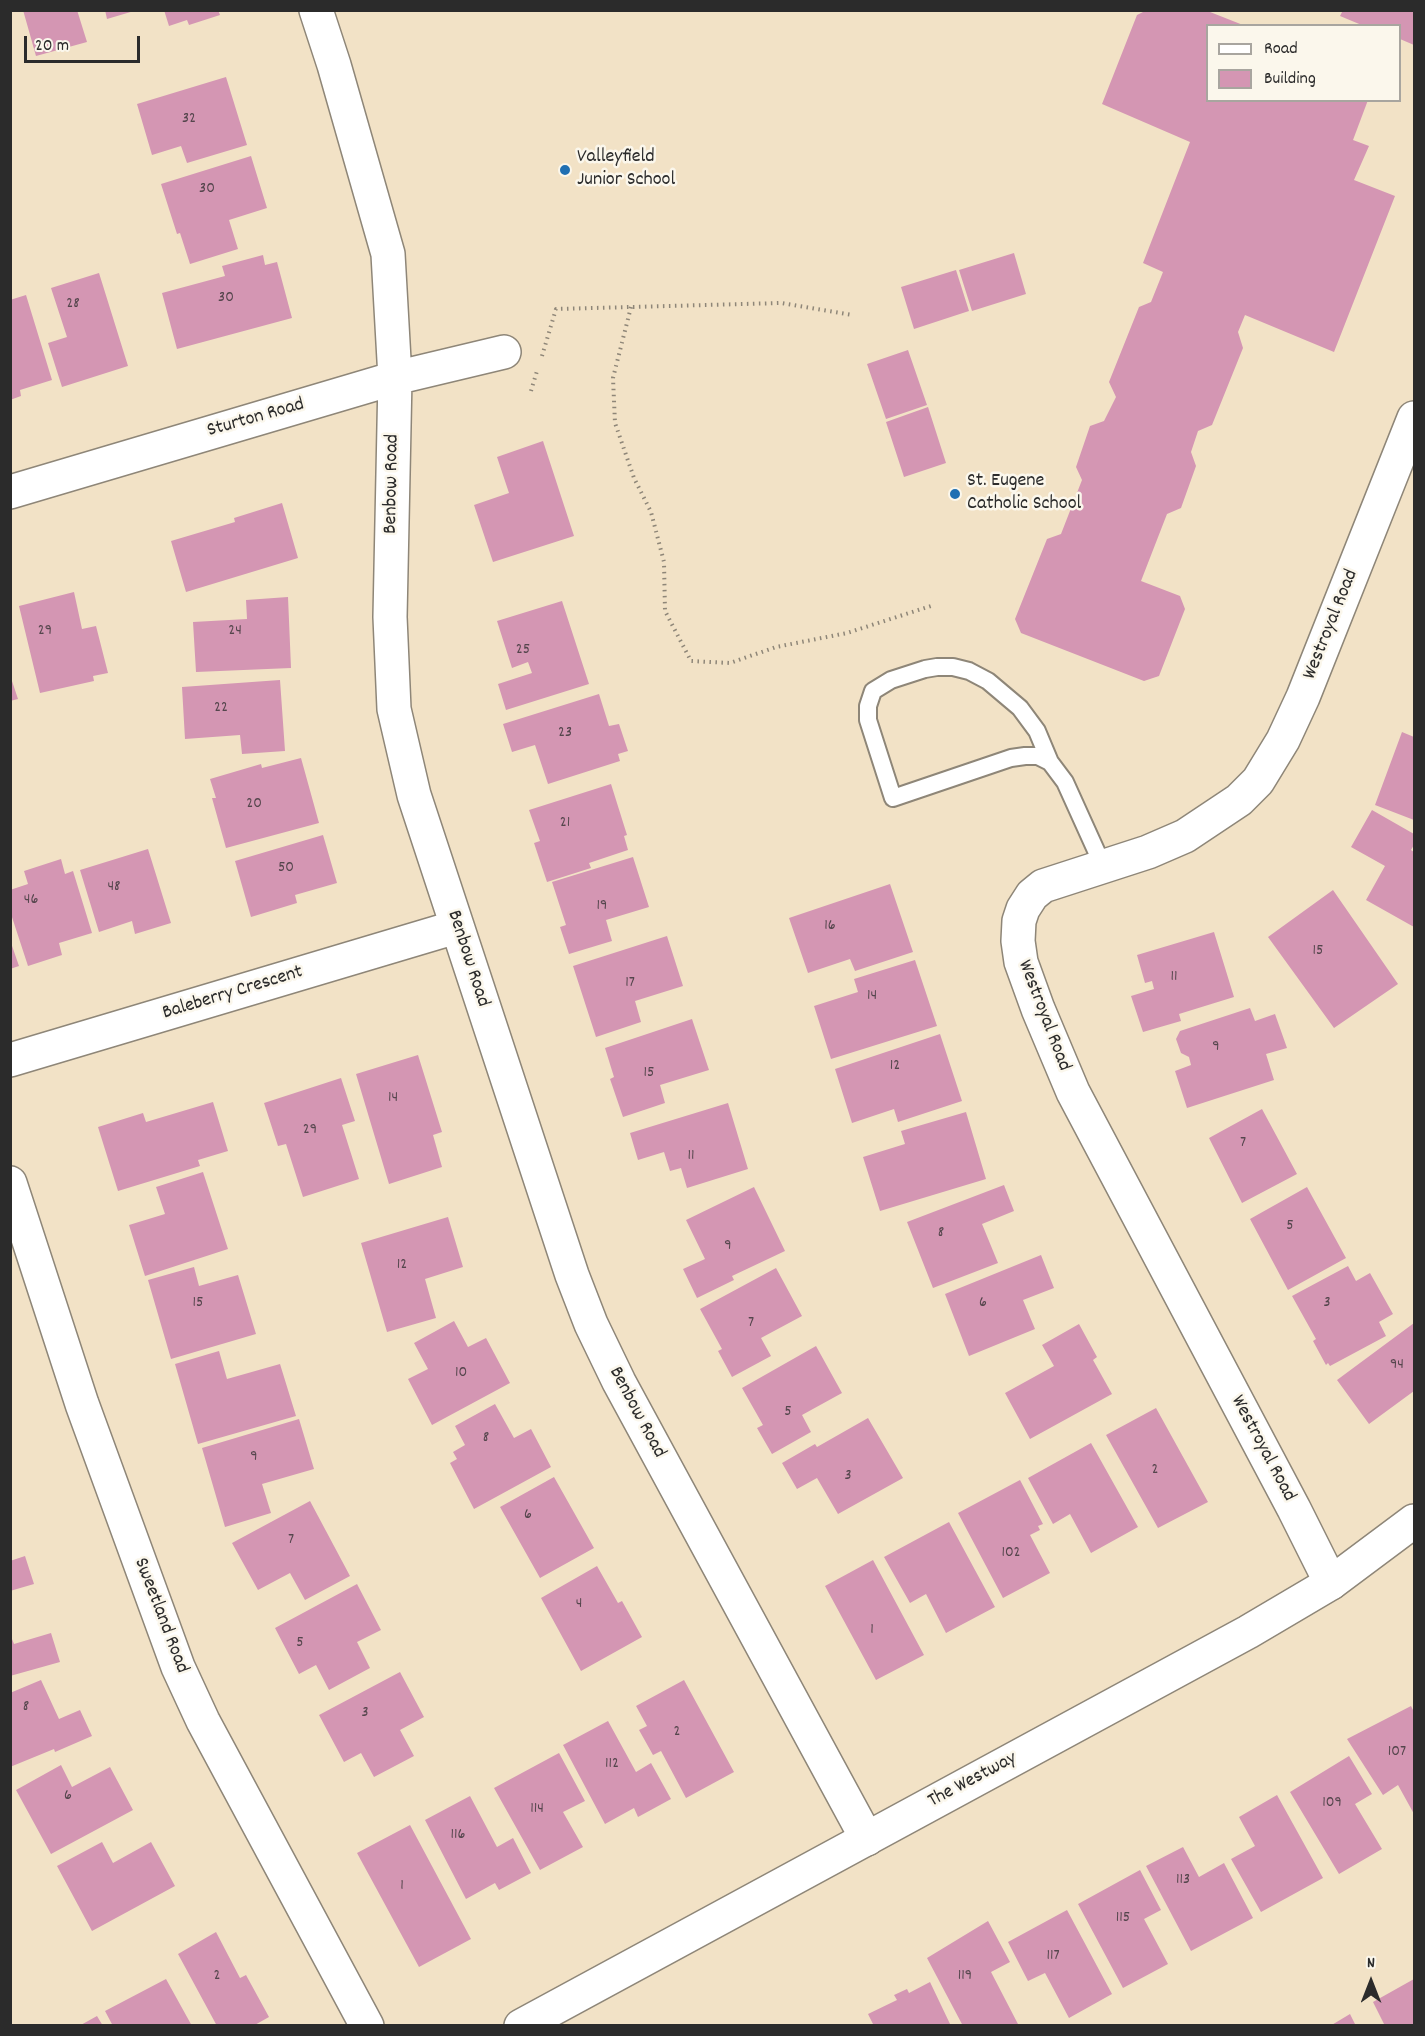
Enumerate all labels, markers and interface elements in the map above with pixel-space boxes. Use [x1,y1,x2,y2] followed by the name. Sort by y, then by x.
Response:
[27,24,142,62] scale bar
[1206,24,1401,102] legend
[35,34,69,59] text: 20 m
[1264,37,1298,62] text: Road
[1264,67,1316,92] text: Building
[182,110,196,130] house number: 32
[577,146,675,193] place label: Valleyfield Junior School
[558,163,572,177] marker: Valleyfield Junior School
[199,180,215,200] house number: 30
[218,289,234,309] house number: 30
[66,295,80,315] house number: 28
[205,394,307,444] street label: Sturton Road
[380,434,406,534] street label: Benbow Road
[967,470,1081,517] place label: St. Eugene Catholic School
[948,487,962,501] marker: St. Eugene Catholic School
[1299,566,1365,684] street label: Westroyal Road
[38,622,52,642] house number: 29
[228,622,242,642] house number: 24
[516,641,530,661] house number: 25
[214,699,228,719] house number: 22
[558,724,572,744] house number: 23
[246,795,262,815] house number: 20
[560,814,570,834] house number: 21
[278,859,294,879] house number: 50
[107,878,121,898] house number: 48
[24,891,38,911] house number: 46
[597,897,607,917] house number: 19
[440,908,494,1010] street label: Benbow Road
[824,917,836,937] house number: 16
[1313,942,1323,962] house number: 15
[1011,957,1075,1075] street label: Westroyal Road
[160,961,306,1027] street label: Baleberry Crescent
[1170,968,1178,988] house number: 11
[625,974,635,994] house number: 17
[867,987,877,1007] house number: 14
[1212,1038,1220,1058] house number: 9
[890,1057,900,1077] house number: 12
[644,1064,654,1084] house number: 15
[388,1089,398,1109] house number: 14
[303,1121,317,1141] house number: 29
[1240,1134,1246,1154] house number: 7
[687,1147,695,1167] house number: 11
[1286,1217,1294,1237] house number: 5
[938,1224,944,1244] house number: 8
[724,1237,732,1257] house number: 9
[397,1256,407,1276] house number: 12
[193,1294,203,1314] house number: 15
[979,1294,987,1314] house number: 6
[1323,1294,1331,1314] house number: 3
[748,1314,754,1334] house number: 7
[1390,1356,1404,1376] house number: 94
[602,1363,670,1463] street label: Benbow Road
[455,1364,467,1384] house number: 10
[1224,1392,1300,1506] street label: Westroyal Road
[784,1403,792,1423] house number: 5
[483,1429,489,1449] house number: 8
[250,1448,258,1468] house number: 9
[1152,1461,1158,1481] house number: 2
[844,1467,852,1487] house number: 3
[524,1506,532,1526] house number: 6
[288,1531,294,1551] house number: 7
[1001,1544,1021,1564] house number: 102
[127,1555,193,1677] street label: Sweetland Road
[576,1595,582,1615] house number: 4
[870,1621,874,1641] house number: 1
[296,1634,304,1654] house number: 5
[23,1698,29,1718] house number: 8
[361,1704,369,1724] house number: 3
[674,1723,680,1743] house number: 2
[1388,1743,1406,1763] house number: 107
[925,1748,1021,1814] street label: The Westway
[605,1755,619,1775] house number: 112
[64,1787,72,1807] house number: 6
[1322,1794,1342,1814] house number: 109
[530,1800,544,1820] house number: 114
[451,1826,465,1846] house number: 116
[1176,1871,1190,1891] house number: 113
[400,1877,404,1897] house number: 1
[1116,1909,1130,1929] house number: 115
[1046,1947,1060,1967] house number: 117
[1341,1952,1401,2012] north arrow
[1367,1952,1375,1975] text: N
[214,1967,220,1987] house number: 2
[958,1967,972,1987] house number: 119

